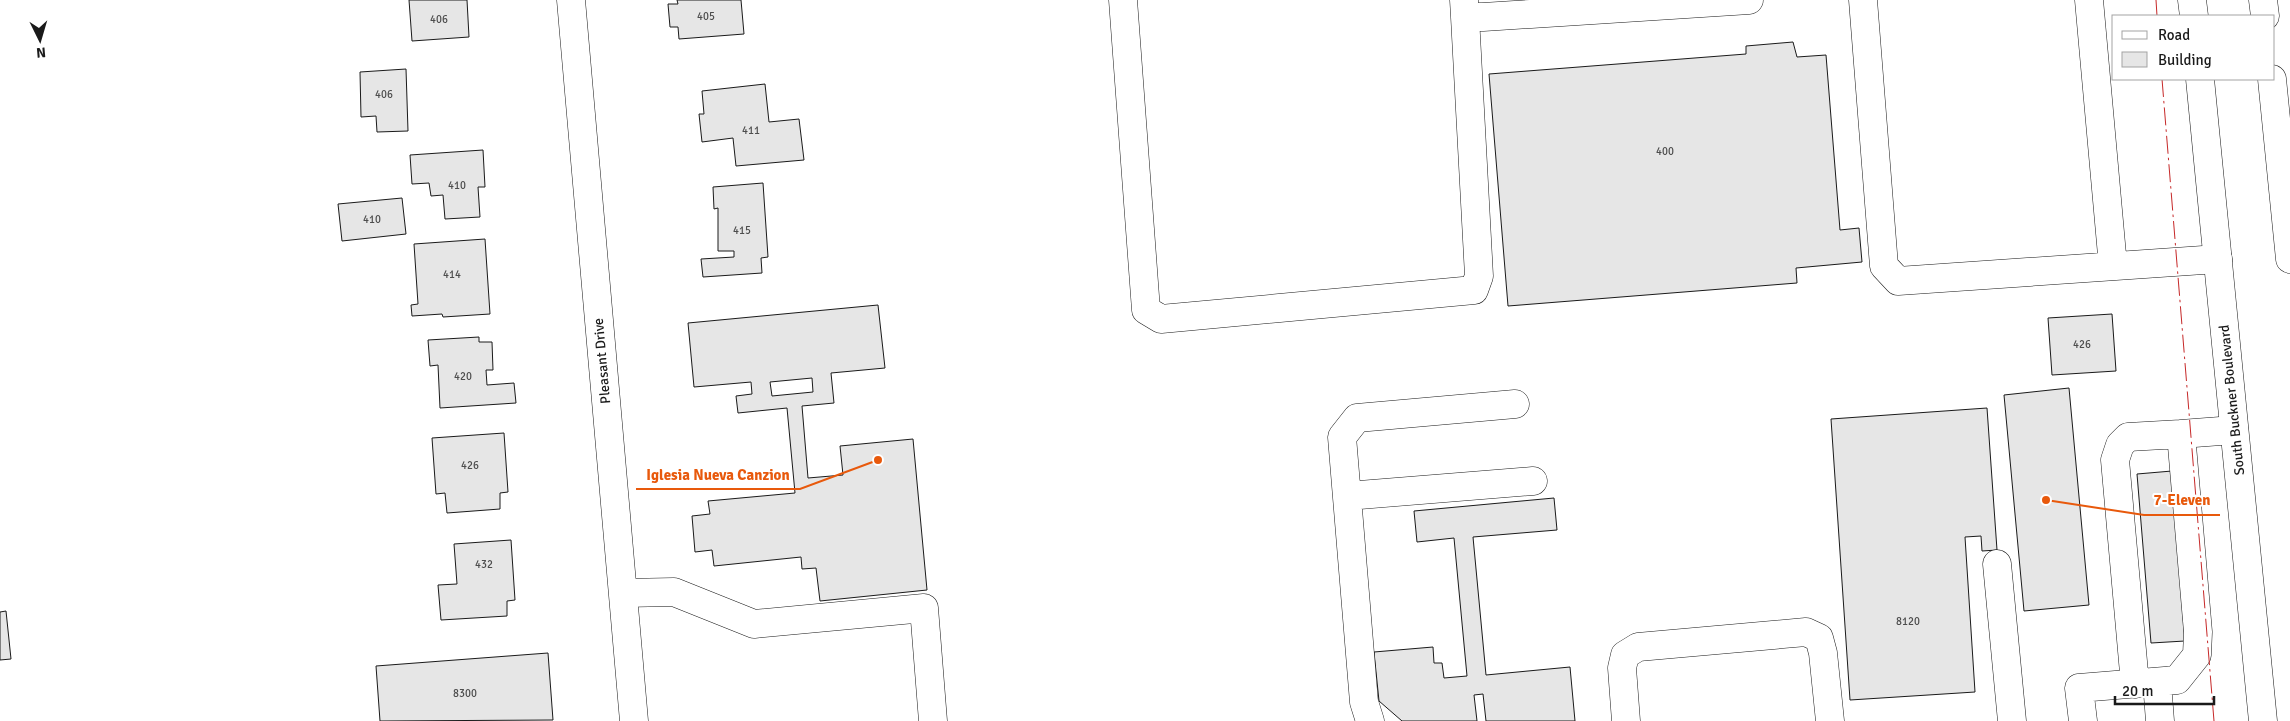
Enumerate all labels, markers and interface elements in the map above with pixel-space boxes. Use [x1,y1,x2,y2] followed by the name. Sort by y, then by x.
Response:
[697,10,715,23] house number: 405
[430,13,448,26] house number: 406
[15,15,65,65] north arrow
[2112,15,2275,80] legend
[2158,26,2190,44] text: Road
[35,44,47,61] text: N
[2158,51,2212,69] text: Building
[375,88,393,101] house number: 406
[742,124,760,137] house number: 411
[1656,145,1674,158] house number: 400
[448,179,466,192] house number: 410
[363,213,381,226] house number: 410
[733,224,751,237] house number: 415
[443,268,461,281] house number: 414
[590,317,614,405] street label: Pleasant Drive
[2216,324,2248,476] street label: South Buckner Boulevard
[2073,338,2091,351] house number: 426
[454,370,472,383] house number: 420
[461,459,479,472] house number: 426
[636,459,800,489] callout: Iglesia Nueva Canzion
[646,466,790,484] text: Iglesia Nueva Canzion
[2144,485,2220,515] callout: 7-Eleven
[2154,491,2210,509] text: 7-Eleven
[475,558,493,571] house number: 432
[1896,615,1920,628] house number: 8120
[2115,674,2214,706] scale bar
[2122,682,2153,700] text: 20 m
[453,687,477,700] house number: 8300

